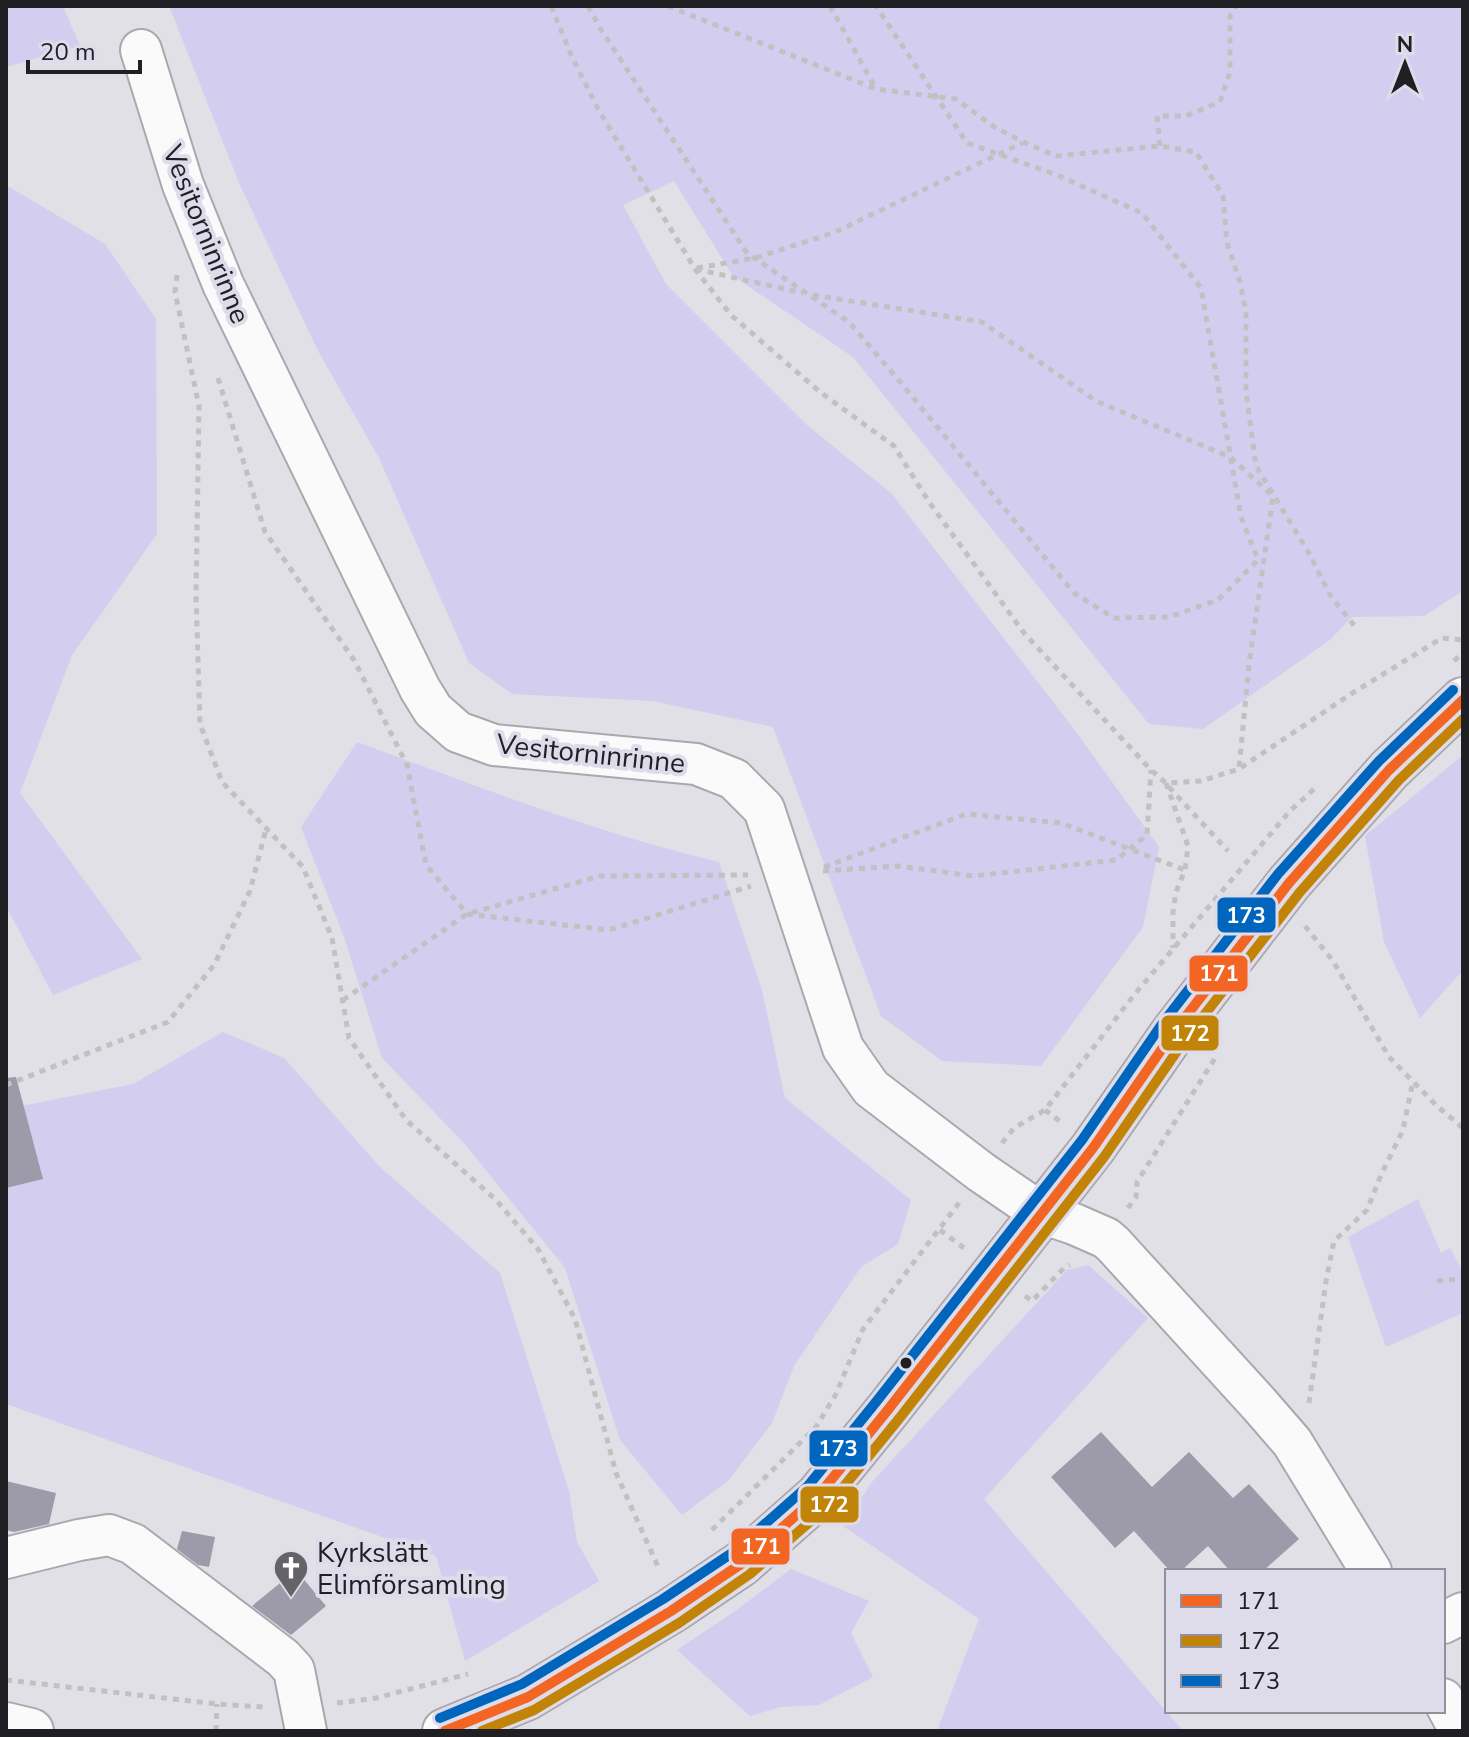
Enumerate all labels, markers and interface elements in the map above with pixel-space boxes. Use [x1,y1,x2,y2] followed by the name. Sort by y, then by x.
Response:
[28,24,140,74] scale bar
[1365,24,1445,104] north arrow
[1397,30,1413,60] text: N
[40,36,96,68] text: 20 m
[153,139,259,329] street label: Vesitorninrinne
[494,725,687,783] street label: Vesitorninrinne
[1216,896,1277,934] line badge: 173
[1226,901,1266,931] text: 173
[1188,954,1249,993] line badge: 171
[1199,959,1239,989] text: 171
[1160,1014,1220,1052] line badge: 172
[1170,1019,1210,1049] text: 172
[898,1355,914,1371] unlabelled marker
[808,1429,869,1468] line badge: 173
[818,1434,858,1464] text: 173
[799,1485,860,1524] line badge: 172
[809,1490,849,1520] text: 172
[730,1527,791,1566] line badge: 171
[741,1532,781,1562] text: 171
[317,1534,506,1604] place label: Kyrkslätt Elimförsamling
[272,1549,310,1599] church icon: Kyrkslätt Elimförsamling
[1165,1569,1445,1713] legend
[1237,1585,1280,1617] text: 171
[1237,1625,1280,1657] text: 172
[1237,1665,1280,1697] text: 173

